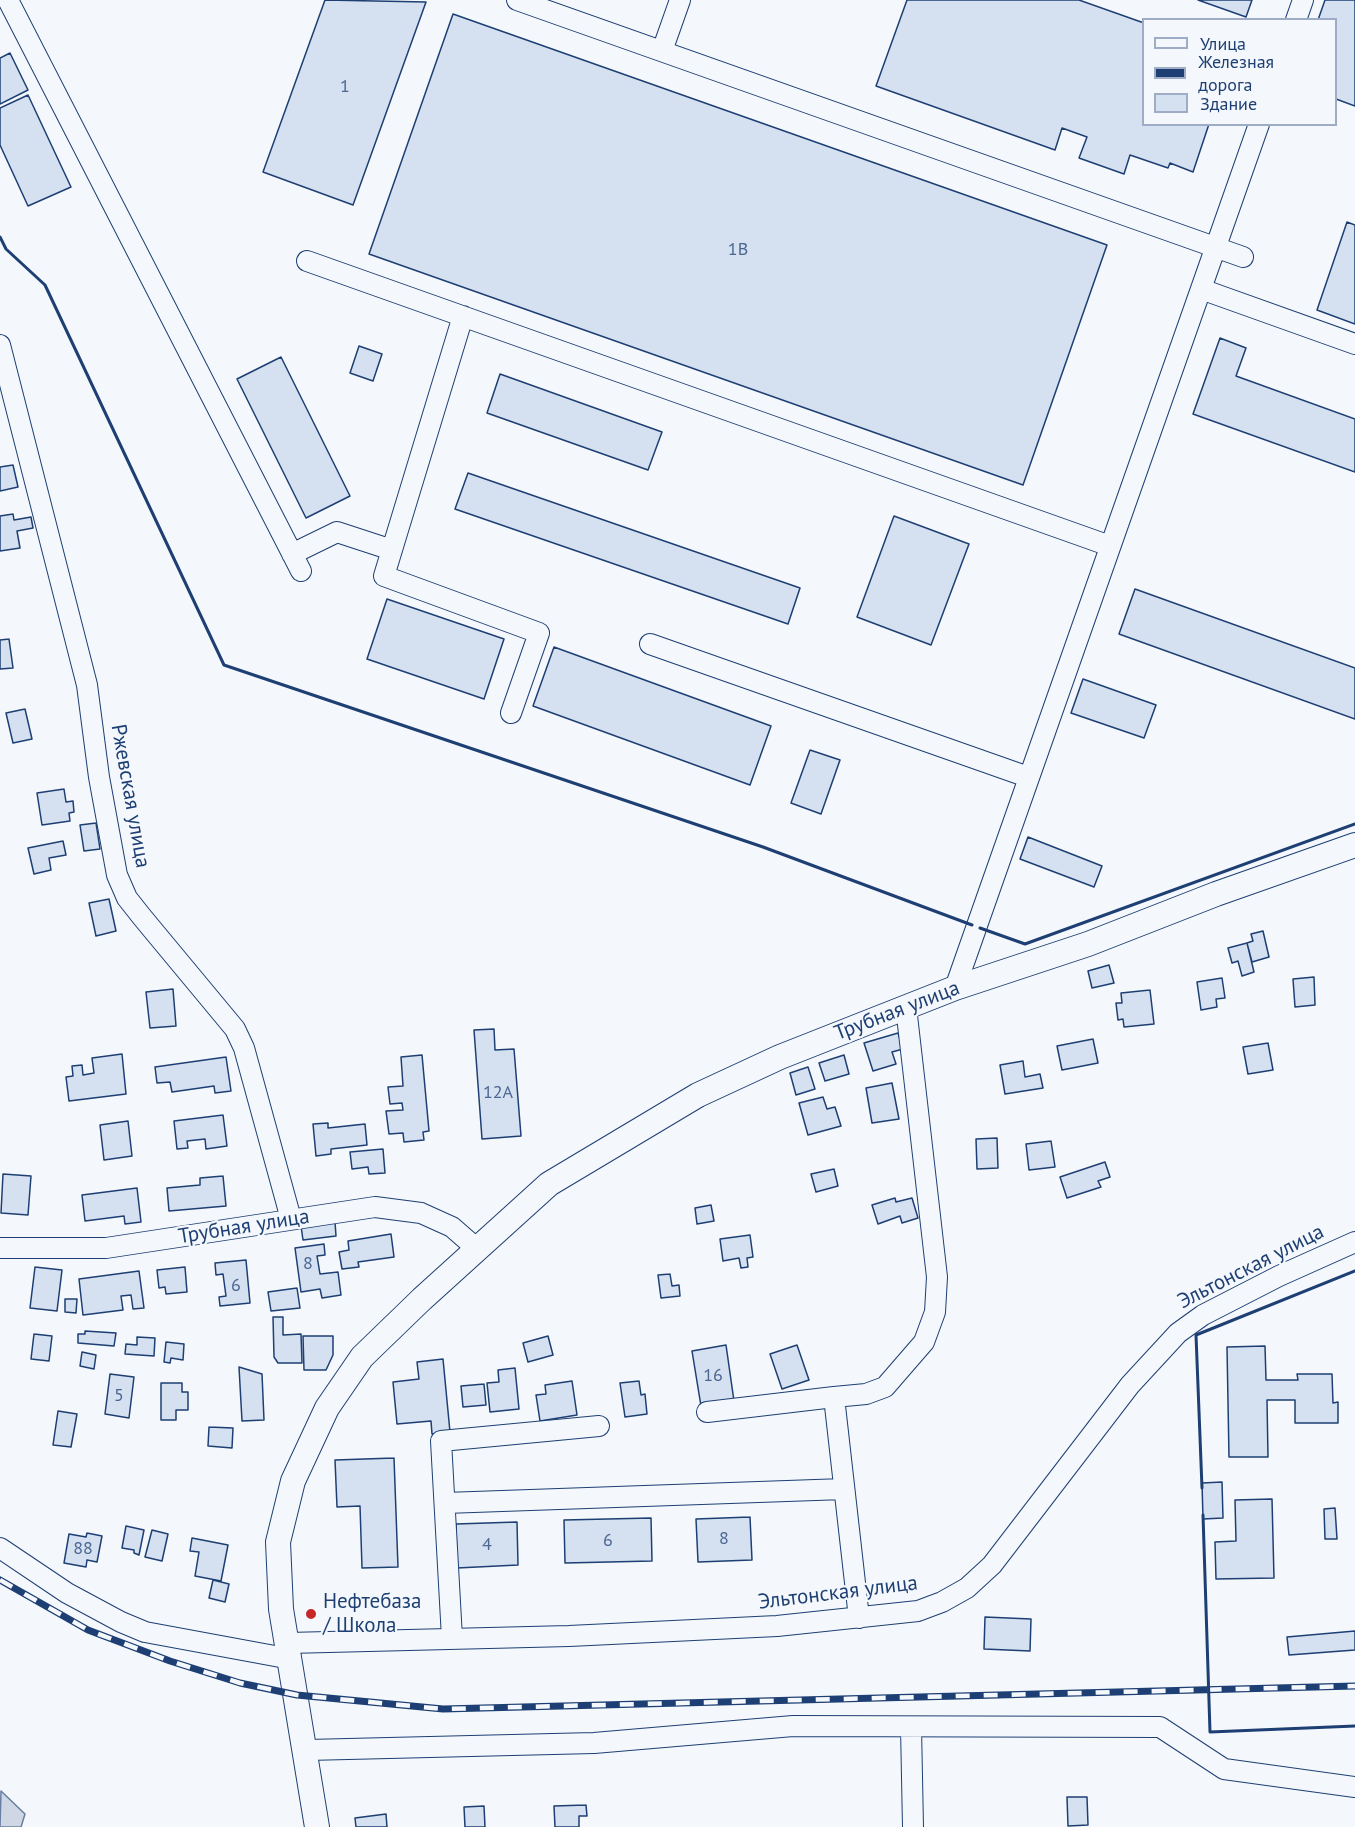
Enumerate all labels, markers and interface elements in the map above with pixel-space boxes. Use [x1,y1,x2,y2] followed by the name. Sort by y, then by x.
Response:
[1142,18,1337,126] legend
[1200,32,1246,55] text: Улица
[1198,50,1274,96] text: Железная дорога
[340,76,350,98] house number: 1
[1200,92,1257,115] text: Здание
[728,239,748,261] house number: 1В
[105,722,155,870] street label: Ржевская улица
[831,976,963,1046] street label: Трубная улица
[483,1082,513,1104] house number: 12А
[177,1204,311,1250] street label: Трубная улица
[1174,1219,1328,1315] street label: Эльтонская улица
[303,1253,313,1275] house number: 8
[231,1275,241,1297] house number: 6
[703,1365,723,1387] house number: 16
[114,1385,124,1407] house number: 5
[719,1528,729,1550] house number: 8
[603,1530,613,1552] house number: 6
[482,1534,492,1556] house number: 4
[73,1538,93,1560] house number: 88
[757,1571,919,1615] street label: Эльтонская улица
[323,1589,422,1639] place label: Нефтебаза / Школа
[304,1607,318,1621] marker: Нефтебаза / Школа

